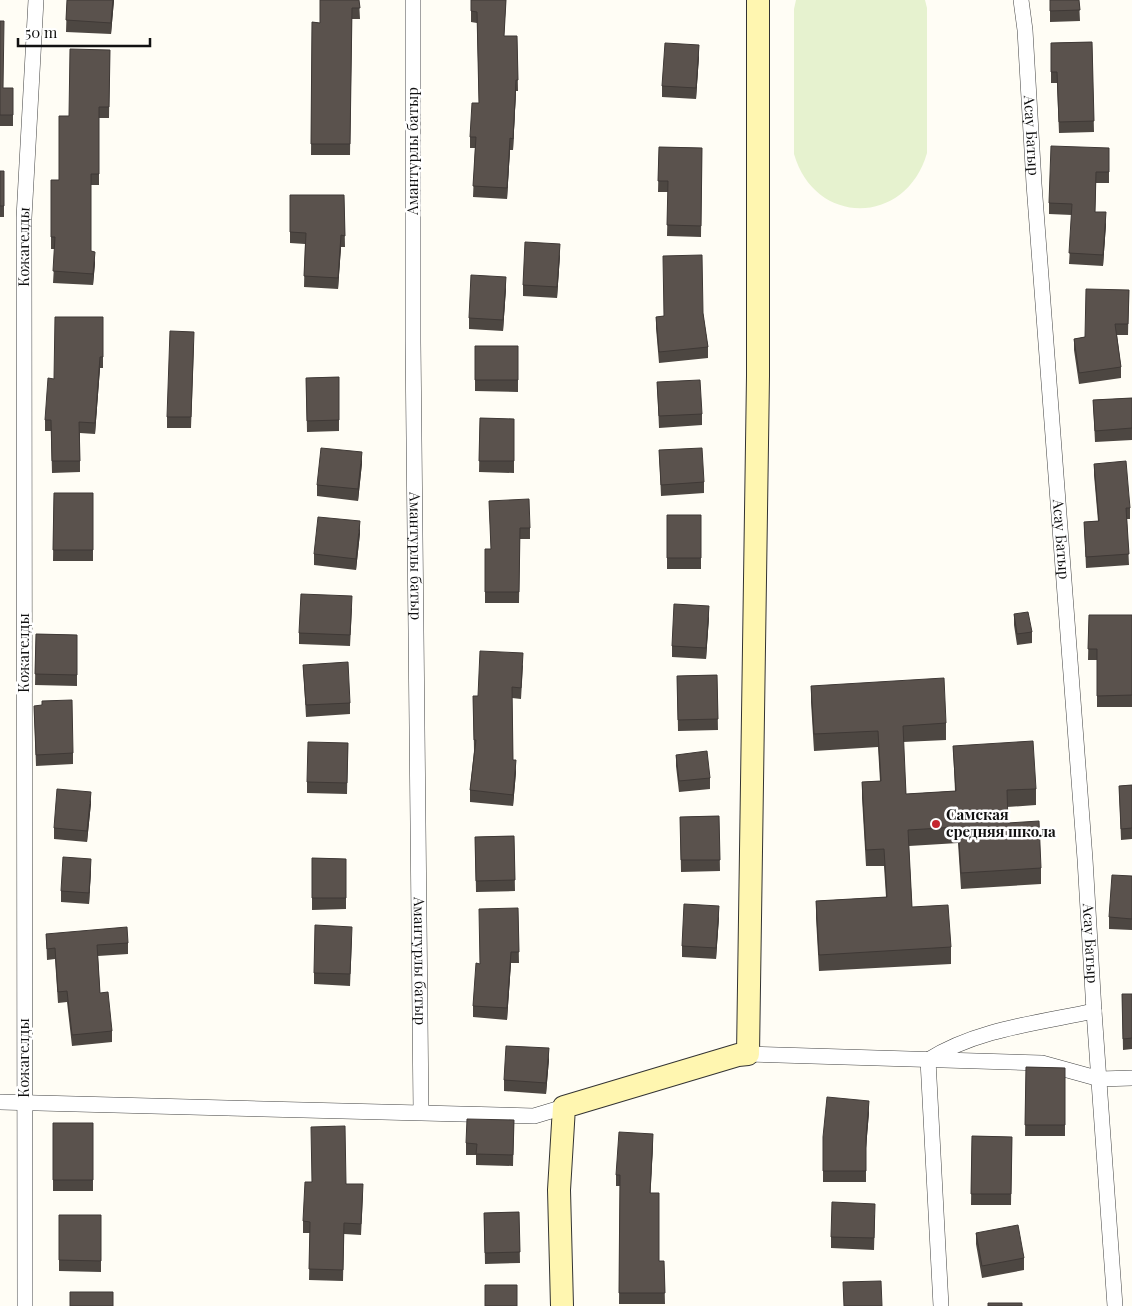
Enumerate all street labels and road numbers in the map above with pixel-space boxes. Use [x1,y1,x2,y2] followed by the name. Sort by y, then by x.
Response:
[402,87,422,216] street label: Амантурлы батыр
[1020,94,1045,176] street label: Асау Батыр
[13,207,34,287] street label: Кожагелды
[406,491,427,620] street label: Амантурлы батыр
[1049,498,1075,580] street label: Асау Батыр
[13,613,33,693] street label: Кожагелды
[410,896,431,1025] street label: Амантурлы батыр
[1079,902,1103,984] street label: Асау Батыр
[13,1018,33,1098] street label: Кожагелды

